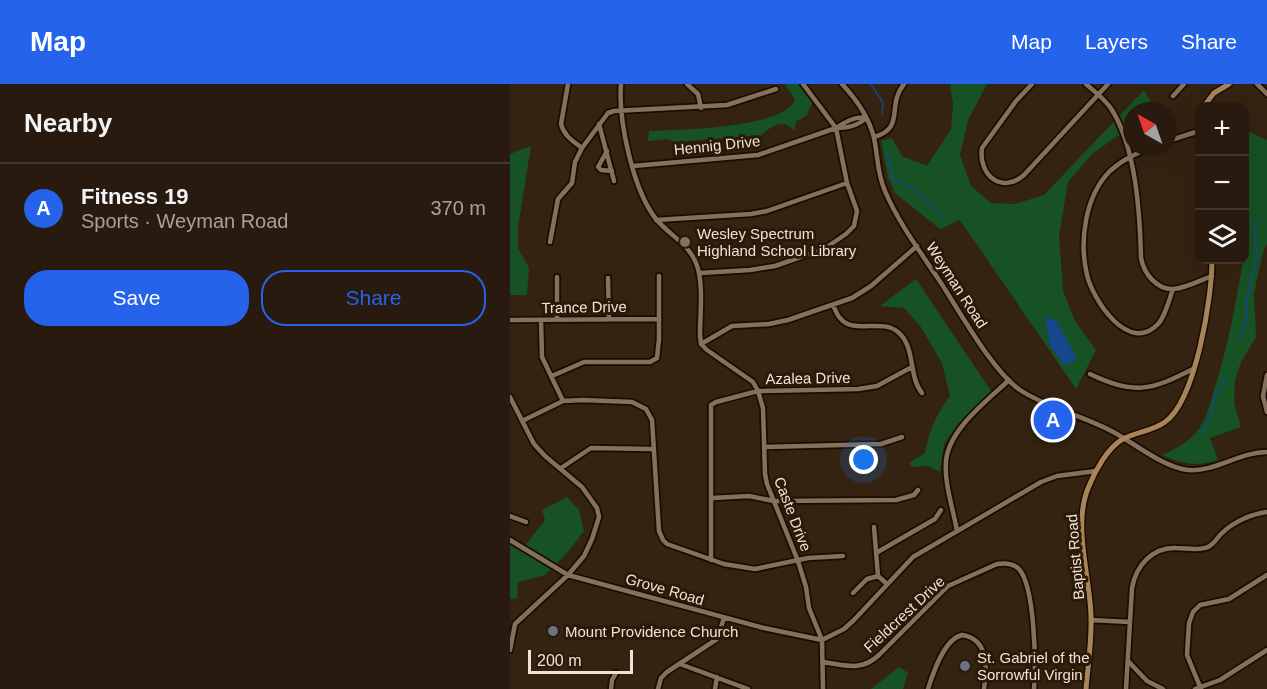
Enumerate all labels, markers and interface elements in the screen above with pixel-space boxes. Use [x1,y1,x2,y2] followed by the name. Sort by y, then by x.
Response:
[30,26,86,57] text: Map
[1011,30,1052,53] text: Map
[1085,30,1148,53] text: Layers
[1181,30,1237,53] text: Share
[1123,102,1177,156] north arrow
[1195,102,1249,264] map controls
[1195,102,1249,156] button: +
[24,108,112,138] text: Nearby
[673,132,761,158] street label: Hennig Drive
[1195,156,1249,210] button: −
[81,184,189,209] text: Fitness 19
[36,197,51,219] text: A
[430,197,486,219] text: 370 m
[81,210,289,232] text: Sports · Weyman Road
[1195,210,1249,264] button: layers
[697,225,857,259] place label: Wesley Spectrum Highland School Library
[678,235,692,249] marker: Wesley Spectrum Highland School Library
[923,239,991,331] street label: Weyman Road
[24,270,249,326] button: Save
[261,270,486,326] button: Share
[541,298,627,316] street label: Trance Drive
[765,369,851,387] street label: Azalea Drive
[1034,398,1072,442] pin: A
[849,445,878,474] your location
[771,474,815,554] street label: Caste Drive
[1063,513,1087,601] street label: Baptist Road
[624,570,706,608] street label: Grove Road
[860,572,948,656] street label: Fieldcrest Drive
[565,623,738,640] place label: Mount Providence Church
[546,624,560,638] marker: Mount Providence Church
[528,647,633,674] scale bar
[977,649,1090,683] place label: St. Gabriel of the Sorrowful Virgin
[537,652,581,669] text: 200 m
[958,659,972,673] marker: St. Gabriel of the Sorrowful Virgin

